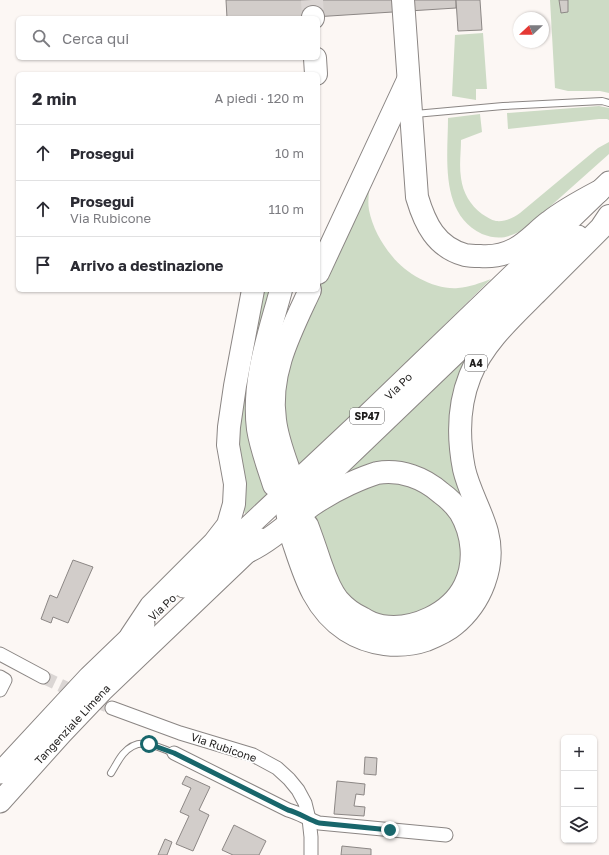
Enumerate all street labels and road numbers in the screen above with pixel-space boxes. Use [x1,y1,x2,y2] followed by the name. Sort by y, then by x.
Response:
[465,355,487,371] road number: A4
[382,370,415,402] street label: Via Po
[350,408,384,424] road number: SP47
[146,591,179,623] street label: Via Po
[32,681,112,767] street label: Tangenziale Limena
[189,730,259,764] street label: Via Rubicone

